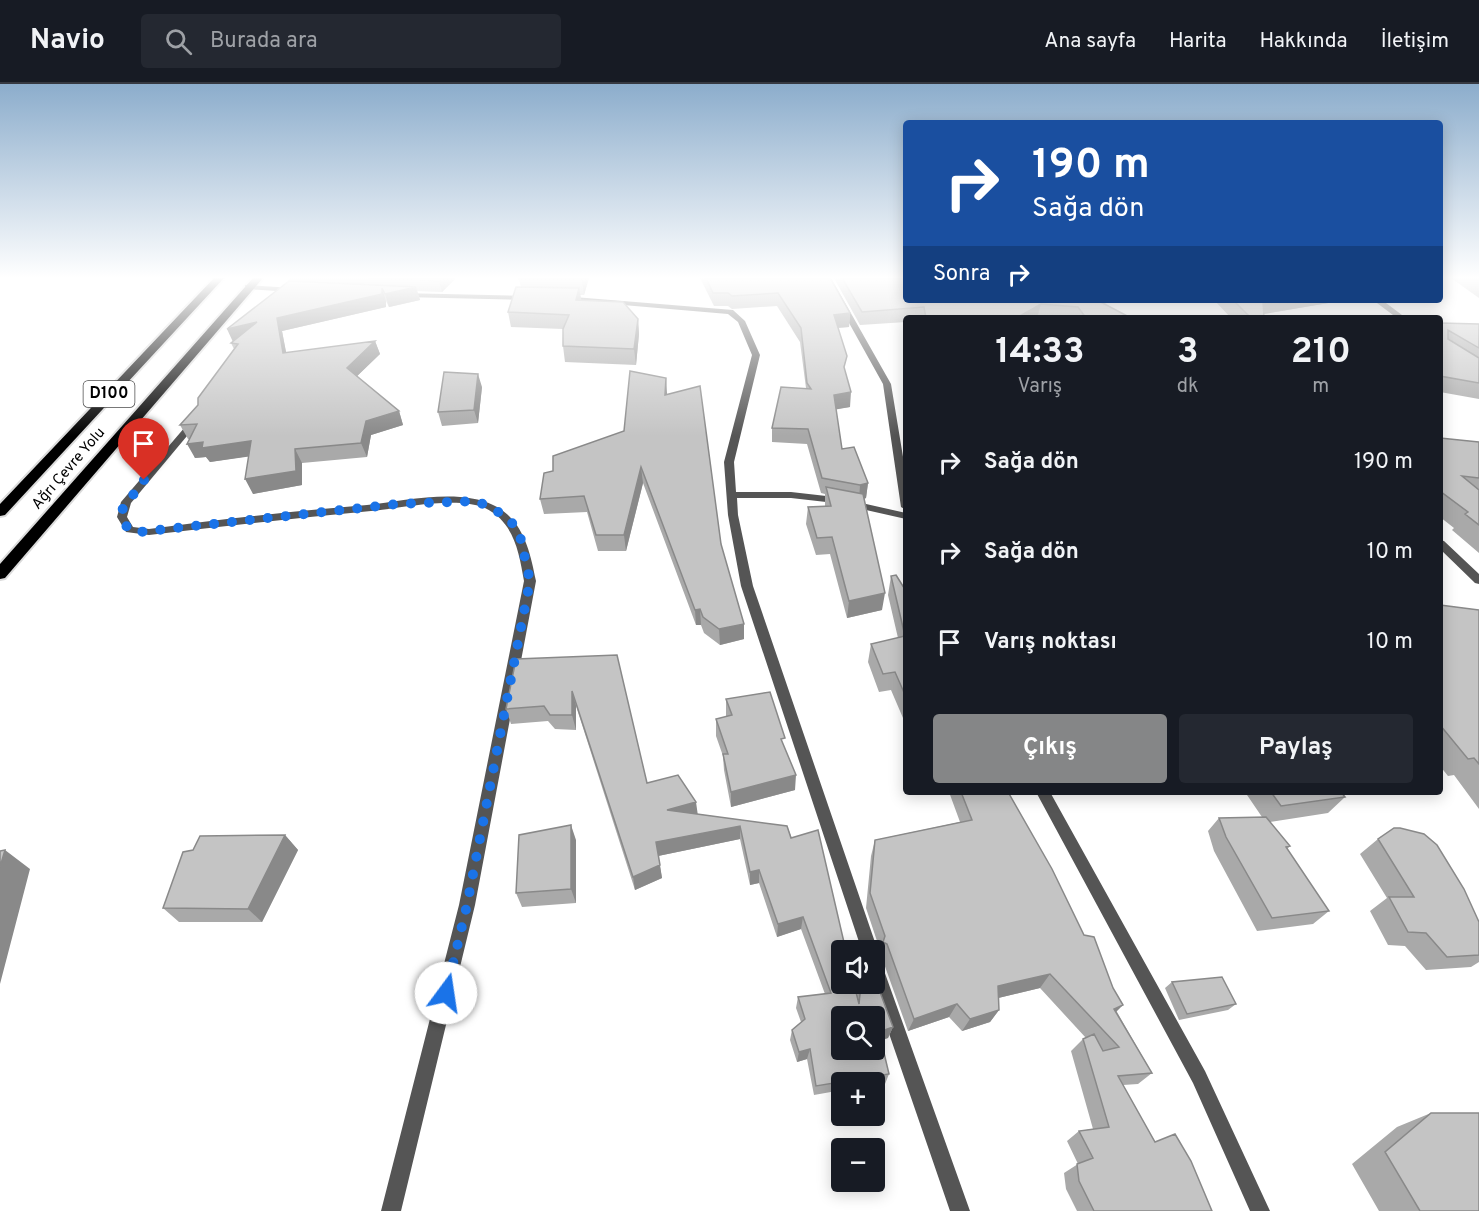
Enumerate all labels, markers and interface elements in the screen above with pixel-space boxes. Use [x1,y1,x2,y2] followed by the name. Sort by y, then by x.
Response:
[141,14,561,68] search box
[30,23,105,59] text: Navio
[162,25,195,58] icon: search
[210,28,318,55] text: Burada ara
[1044,28,1136,55] text: Ana sayfa
[1169,28,1227,55] text: Harita
[1260,28,1348,55] text: Hakkında
[1381,28,1449,55] text: İletişim
[1032,140,1150,193] text: 190 m
[933,144,1011,222] icon: right
[1032,192,1144,226] text: Sağa dön
[1002,258,1035,291] icon: right
[933,261,990,288] text: Sonra
[995,330,1085,376] text: 14:33
[1177,330,1198,376] text: 3
[1291,330,1351,376] text: 210
[1018,374,1062,400] text: Varış
[1177,374,1199,400] text: dk
[1312,374,1329,400] text: m
[84,381,134,407] road number: D100
[118,418,169,480] pin
[28,424,110,514] street label: Ağrı Çevre Yolu
[127,427,160,460] icon: arrive
[933,446,966,479] icon: right
[984,449,1079,476] text: Sağa dön
[1354,449,1413,476] text: 190 m
[933,536,966,569] icon: right
[984,539,1079,566] text: Sağa dön
[1367,539,1413,566] text: 10 m
[933,626,966,659] icon: arrive
[984,629,1117,656] text: Varış noktası
[1367,629,1413,656] text: 10 m
[933,714,1167,783] button: Çıkış
[1179,714,1413,783] button: Paylaş
[831,940,885,1192] map controls
[831,940,885,994] button: sound
[414,961,478,1025] position arrow
[831,1006,885,1060] button: search
[831,1072,885,1126] button: +
[831,1138,885,1192] button: −

